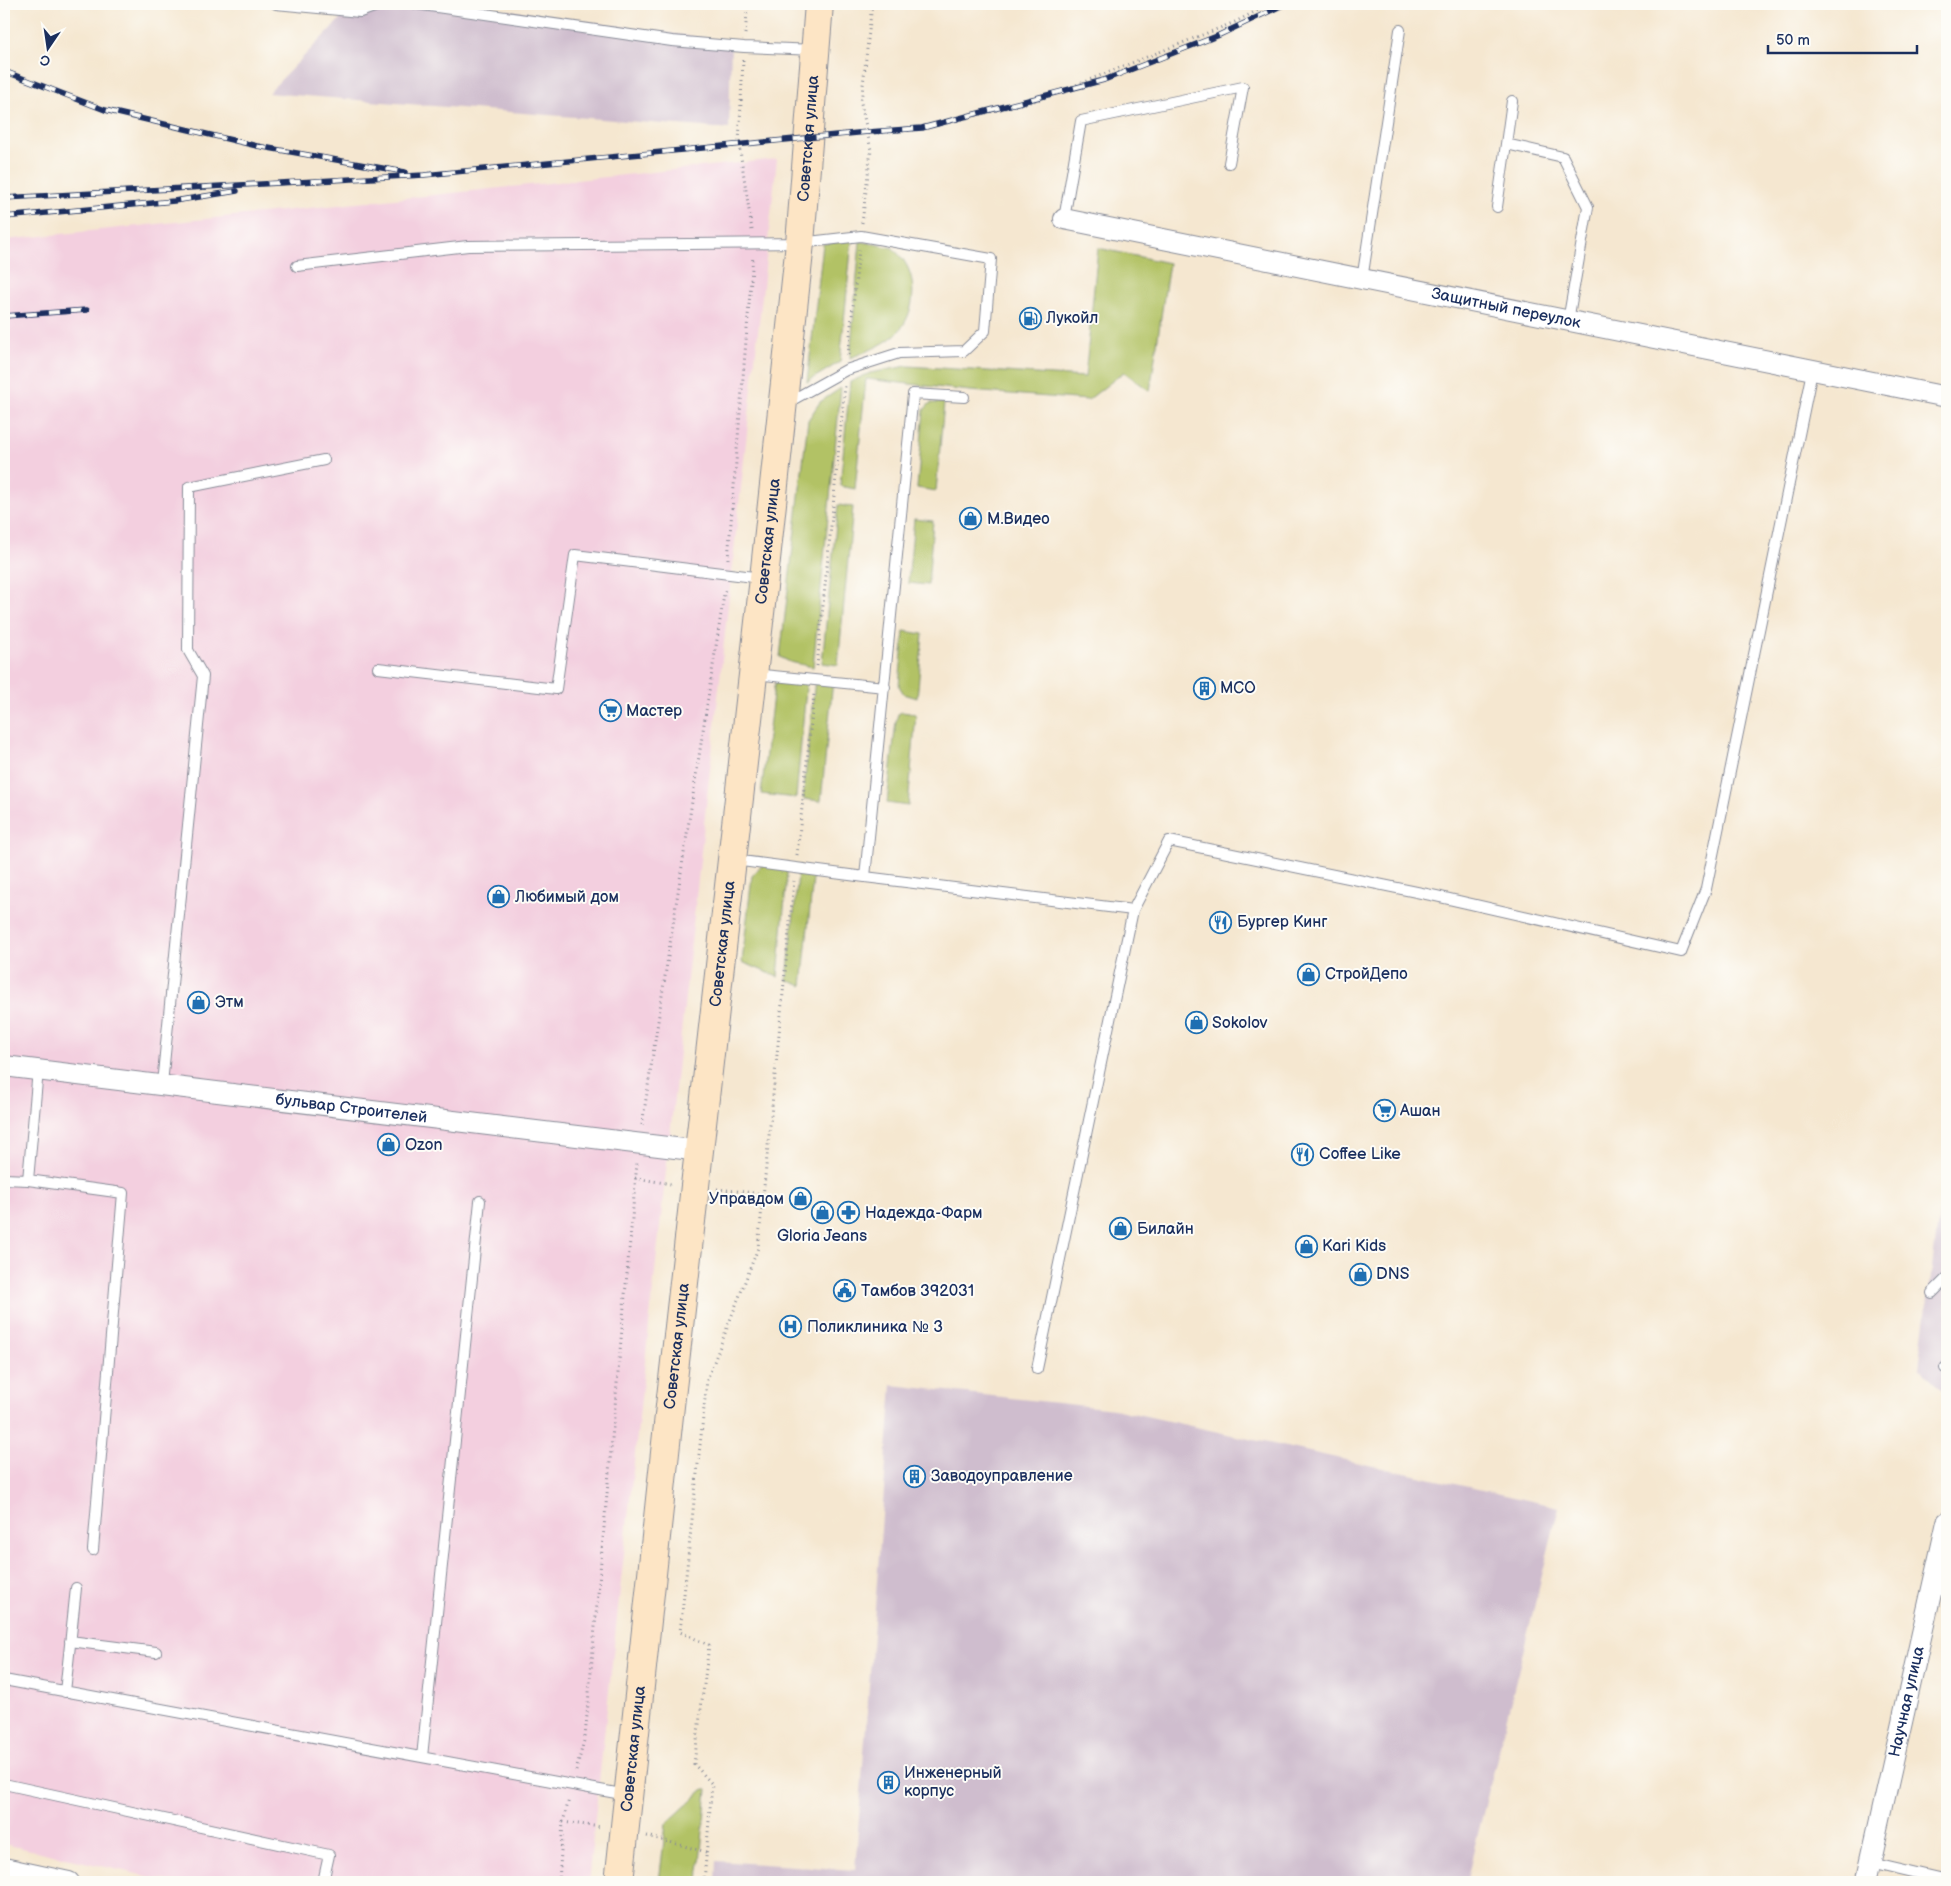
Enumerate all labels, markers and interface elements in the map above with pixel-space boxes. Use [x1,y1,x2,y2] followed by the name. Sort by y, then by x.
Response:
[22,22,72,72] north arrow
[1768,22,1917,54] scale bar
[1776,31,1810,50] text: 50 m
[38,51,52,70] text: С
[794,74,823,202] street label: Советская улица
[1430,284,1583,333] street label: Защитный переулок
[1018,306,1042,330] fuel station icon: Лукойл
[1045,309,1098,328] place label: Лукойл
[752,477,784,605] street label: Советская улица
[959,507,983,531] shop icon: М.Видео
[987,510,1050,529] place label: М.Видео
[1192,676,1216,700] building icon: МСО
[1220,679,1256,698] place label: МСО
[598,699,622,723] supermarket icon: Мастер
[626,702,682,721] place label: Мастер
[706,879,739,1008] street label: Советская улица
[487,885,511,909] shop icon: Любимый дом
[514,888,619,907] place label: Любимый дом
[1209,910,1233,934] restaurant icon: Бургер Кинг
[1237,913,1328,932] place label: Бургер Кинг
[1297,962,1321,986] shop icon: СтройДепо
[1325,965,1408,984] place label: СтройДепо
[187,990,211,1014] shop icon: Этм
[215,993,244,1012] place label: Этм
[1184,1011,1208,1035] shop icon: Sokolov
[1212,1014,1268,1033] place label: Sokolov
[275,1090,428,1127] street label: бульвар Строителей
[1372,1099,1396,1123] supermarket icon: Ашан
[1399,1102,1441,1121] place label: Ашан
[377,1133,401,1157] shop icon: Ozon
[405,1136,443,1155] place label: Ozon
[1291,1142,1315,1166] restaurant icon: Coffee Like
[1319,1145,1401,1164] place label: Coffee Like
[788,1187,812,1211] shop icon: Управдом
[709,1190,784,1209] place label: Управдом
[810,1200,834,1224] shop icon: Gloria Jeans
[837,1201,861,1225] pharmacy icon: Надежда-Фарм
[865,1204,983,1223] place label: Надежда-Фарм
[1109,1217,1133,1241] shop icon: Билайн
[1137,1220,1194,1239] place label: Билайн
[777,1227,867,1246] place label: Gloria Jeans
[1294,1234,1318,1258] shop icon: Kari Kids
[1322,1237,1386,1256] place label: Kari Kids
[1348,1262,1372,1286] shop icon: DNS
[1376,1265,1409,1284] place label: DNS
[833,1279,857,1303] public building icon: Тамбов 392031
[660,1282,693,1410] street label: Советская улица
[861,1282,974,1301] place label: Тамбов 392031
[779,1315,803,1339] hospital icon: Поликлиника № 3
[807,1318,943,1337] place label: Поликлиника № 3
[903,1464,927,1488] building icon: Заводоуправление
[931,1467,1073,1486] place label: Заводоуправление
[1885,1644,1928,1759] street label: Научная улица
[617,1684,650,1813] street label: Советская улица
[904,1764,1002,1801] place label: Инженерный корпус
[876,1770,900,1794] building icon: Инженерный корпус

